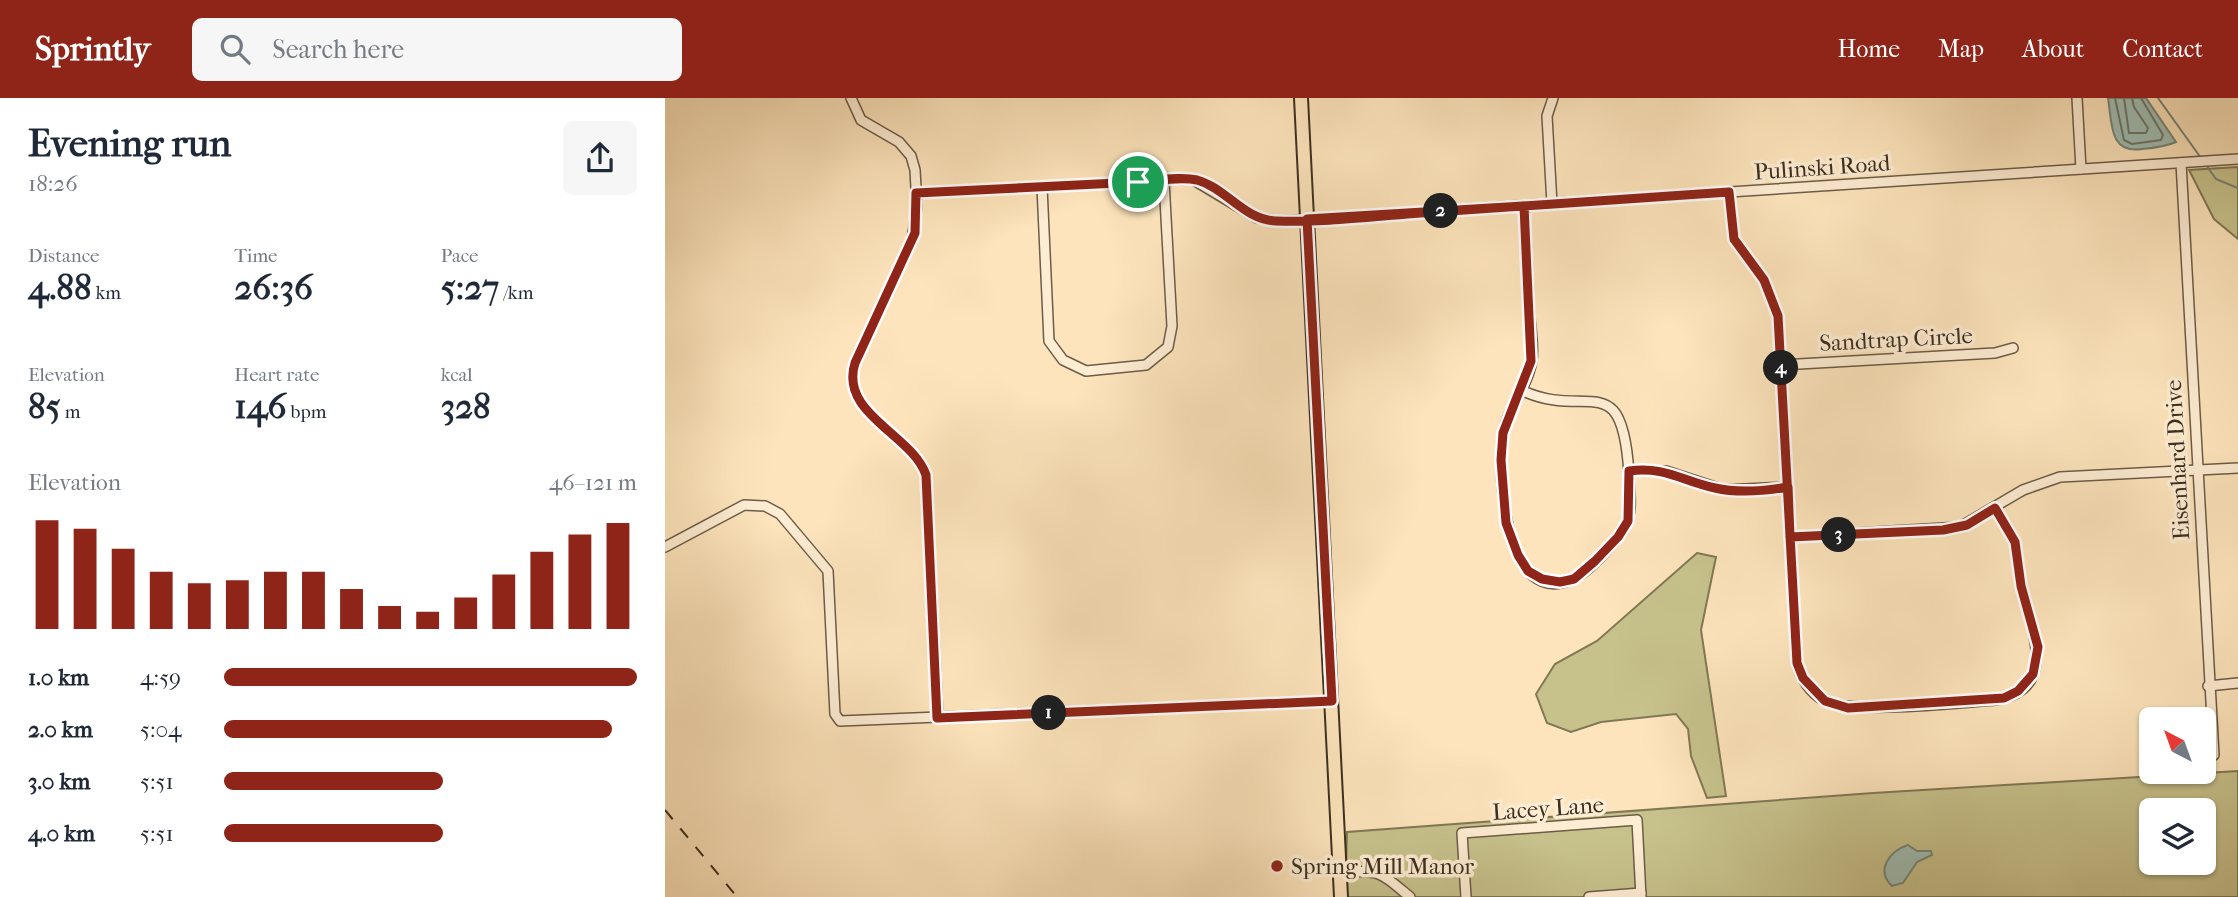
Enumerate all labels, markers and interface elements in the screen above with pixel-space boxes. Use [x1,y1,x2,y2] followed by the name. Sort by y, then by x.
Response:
[192,18,682,81] search box
[35,30,150,69] text: Sprintly
[216,30,254,68] icon: search
[272,34,404,65] text: Search here
[1838,35,1900,63] text: Home
[1938,35,1984,63] text: Map
[2022,35,2084,63] text: About
[2122,35,2203,63] text: Contact
[28,121,231,166] text: Evening run
[563,121,637,195] button: share
[1753,149,1892,186] street label: Pulinski Road
[1108,152,1168,212] pin
[1119,163,1157,201] icon: arrive
[28,170,78,197] text: 18:26
[1423,194,1459,228] pin: 2
[1436,199,1445,221] text: 2
[28,245,99,267] text: Distance
[234,245,278,267] text: Time
[441,245,479,267] text: Pace
[28,267,92,308] text: 4.88
[234,267,313,308] text: 26:36
[441,267,499,308] text: 5:27
[92,282,121,304] text: km
[499,282,533,304] text: /km
[1819,322,1974,357] street label: Sandtrap Circle
[1763,350,1799,386] pin: 4
[1775,356,1786,378] text: 4
[28,364,105,386] text: Elevation
[234,364,319,386] text: Heart rate
[441,364,473,386] text: kcal
[2160,379,2195,541] street label: Eisenhard Drive
[28,386,61,427] text: 85
[234,386,286,427] text: 146
[441,386,491,427] text: 328
[61,401,81,423] text: m
[286,401,326,423] text: bpm
[28,469,121,496] text: Elevation
[549,469,637,496] text: 46–121 m
[1821,518,1857,552] pin: 3
[1835,523,1842,545] text: 3
[28,664,89,691] text: 1.0 km
[140,664,181,691] text: 4:59
[1031,696,1067,730] pin: 1
[1045,701,1052,723] text: 1
[2139,707,2215,784] north arrow
[2139,707,2216,875] map controls
[28,716,93,743] text: 2.0 km
[140,716,182,743] text: 5:04
[28,768,90,795] text: 3.0 km
[140,768,174,795] text: 5:51
[1491,791,1605,826] street label: Lacey Lane
[2139,798,2216,875] button: layers
[28,820,95,847] text: 4.0 km
[140,820,174,847] text: 5:51
[1291,853,1474,880] place label: Spring Mill Manor
[1269,858,1285,874] marker: Spring Mill Manor

